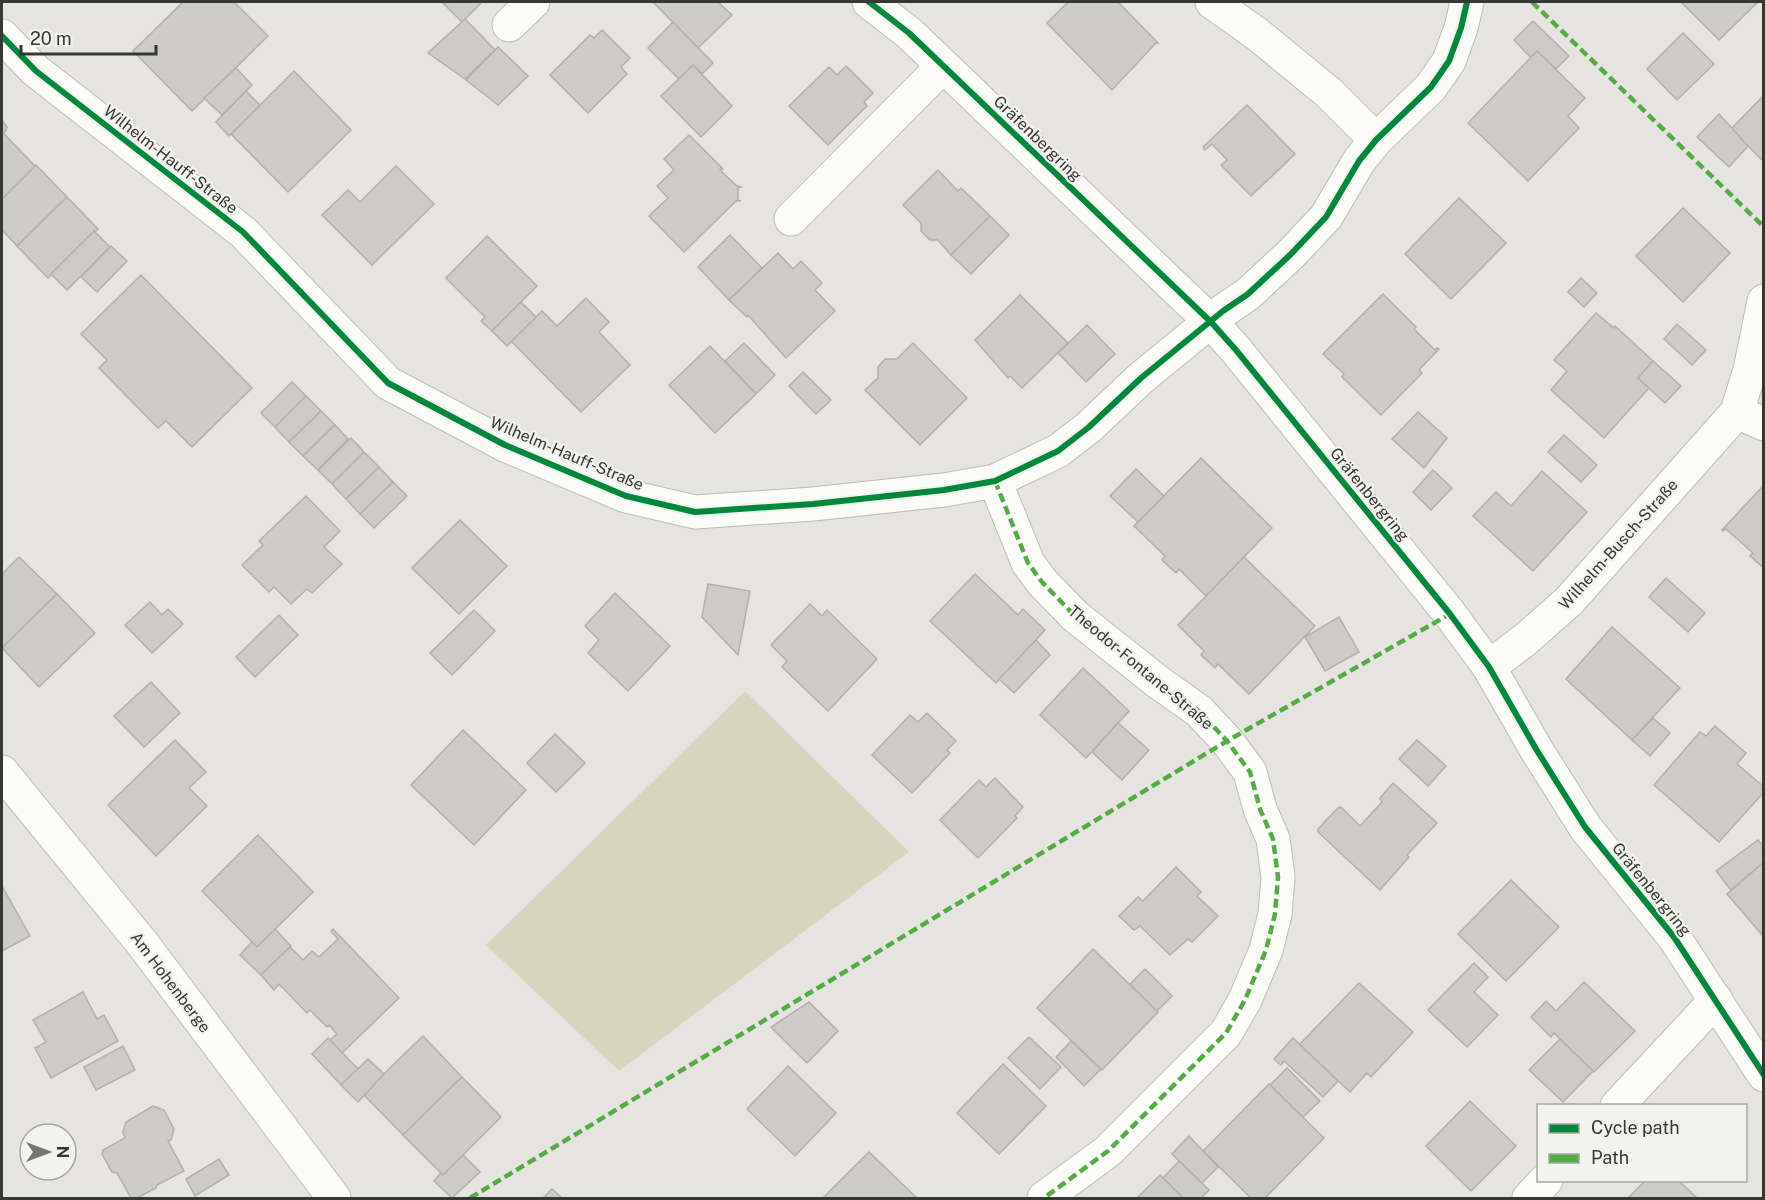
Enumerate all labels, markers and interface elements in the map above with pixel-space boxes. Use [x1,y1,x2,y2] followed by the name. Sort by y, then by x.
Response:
[21,18,156,56] scale bar
[30,28,72,49] text: 20 m
[990,92,1086,185] street label: Gräfenbergring
[100,101,242,218] street label: Wilhelm-Hauff-Straße
[487,412,647,494] street label: Wilhelm-Hauff-Straße
[1326,444,1413,545] street label: Gräfenbergring
[1555,475,1682,613] street label: Wilhelm-Busch-Straße
[1064,601,1217,734] street label: Theodor-Fontane-Straße
[1608,839,1695,940] street label: Gräfenbergring
[127,928,215,1036] street label: Am Hohenberge
[1537,1104,1747,1182] legend
[1591,1117,1680,1138] text: Cycle path
[18,1122,78,1182] north arrow
[53,1146,72,1158] text: N
[1591,1147,1629,1168] text: Path

